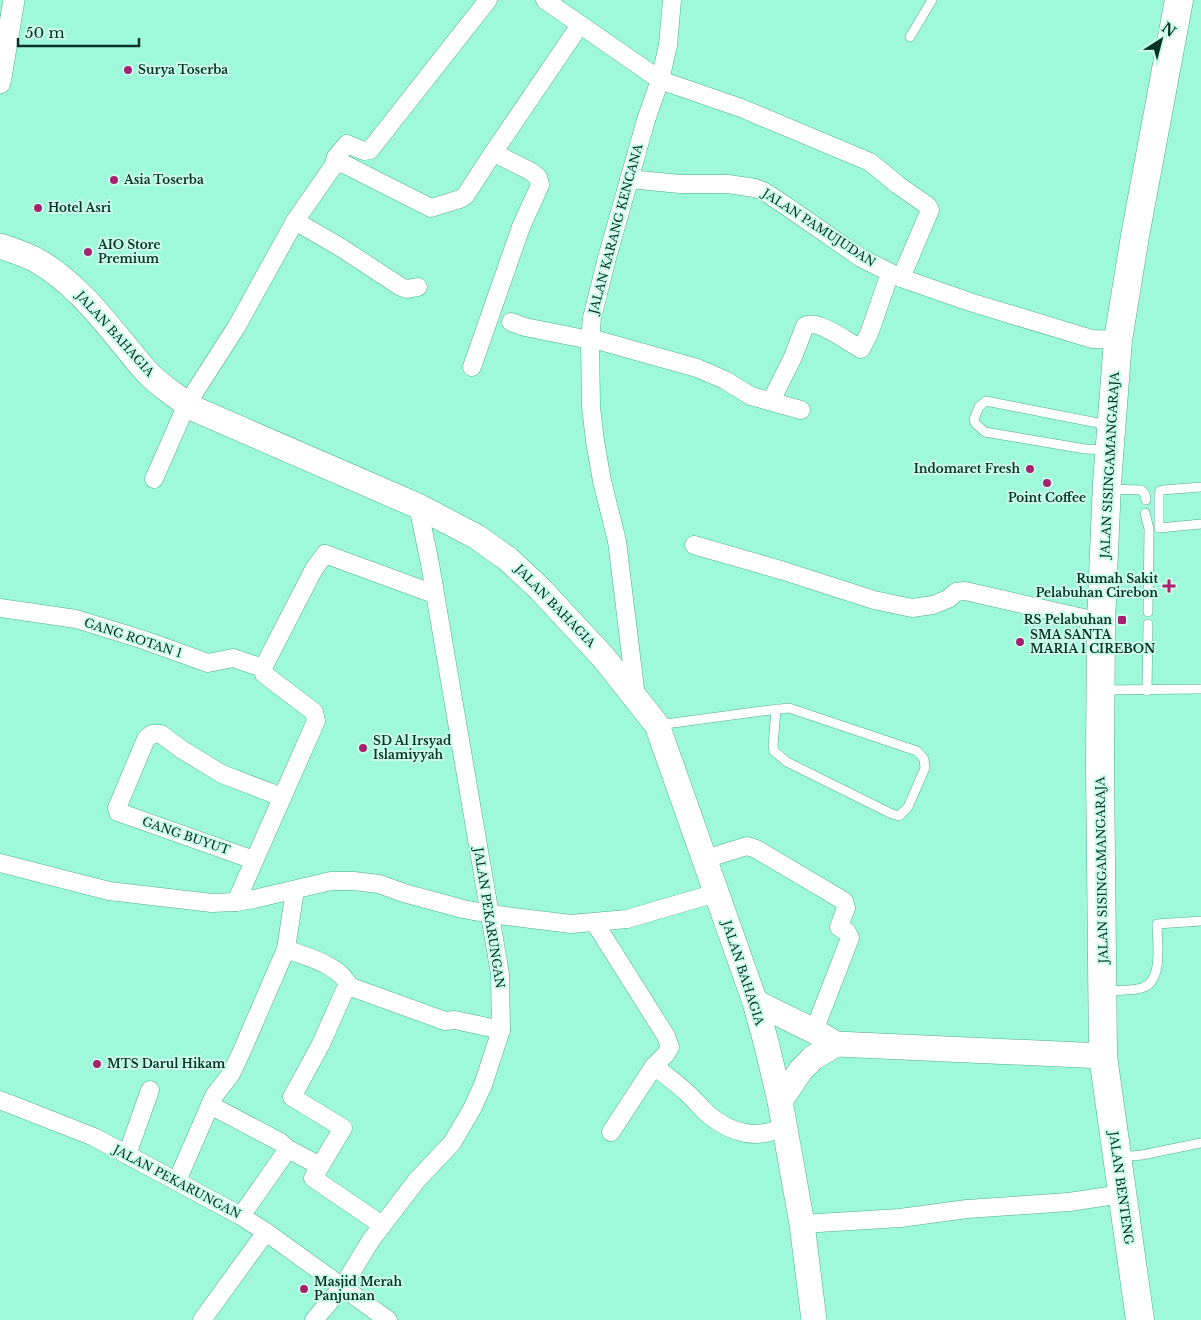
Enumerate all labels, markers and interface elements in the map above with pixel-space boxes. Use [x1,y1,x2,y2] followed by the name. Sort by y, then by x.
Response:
[18,15,139,47] scale bar
[1136,15,1186,65] north arrow
[1158,18,1179,41] text: N
[25,23,65,42] text: 50 m
[138,62,228,77] place label: Surya Toserba
[122,64,134,76] marker: Surya Toserba
[585,142,646,317] street label: JALAN KARANG KENCANA
[123,172,204,187] place label: Asia Toserba
[108,174,120,186] marker: Asia Toserba
[758,184,879,270] street label: JALAN PAMUJUDAN
[48,200,112,215] place label: Hotel Asri
[32,202,44,214] marker: Hotel Asri
[97,237,161,266] place label: AIO Store Premium
[82,246,94,258] marker: AIO Store Premium
[72,287,158,380] street label: JALAN BAHAGIA
[1097,371,1122,561] street label: JALAN SISINGAMANGARAJA
[914,461,1020,476] place label: Indomaret Fresh
[1024,463,1036,475] marker: Indomaret Fresh
[1041,477,1053,489] marker: Point Coffee
[1008,490,1086,505] place label: Point Coffee
[511,560,599,651] street label: JALAN BAHAGIA
[1036,571,1158,600] place label: Rumah Sakit Pelabuhan Cirebon
[1162,579,1176,593] marker: Rumah Sakit Pelabuhan Cirebon
[1024,612,1112,627] place label: RS Pelabuhan
[1116,614,1128,626] marker: RS Pelabuhan
[82,615,184,660] street label: GANG ROTAN 1
[1030,627,1156,656] place label: SMA SANTA MARIA 1 CIREBON
[1014,636,1026,648] marker: SMA SANTA MARIA 1 CIREBON
[373,733,452,762] place label: SD Al Irsyad Islamiyyah
[357,742,369,754] marker: SD Al Irsyad Islamiyyah
[1092,776,1111,966] street label: JALAN SISINGAMANGARAJA
[140,813,232,858] street label: GANG BUYUT
[471,844,508,990] street label: JALAN PEKARUNGAN
[719,917,768,1028] street label: JALAN BAHAGIA
[107,1056,226,1071] place label: MTS Darul Hikam
[91,1058,103,1070] marker: MTS Darul Hikam
[1106,1128,1137,1246] street label: JALAN BENTENG
[109,1141,244,1222] street label: JALAN PEKARUNGAN
[314,1274,402,1303] place label: Masjid Merah Panjunan
[298,1283,310,1295] marker: Masjid Merah Panjunan

